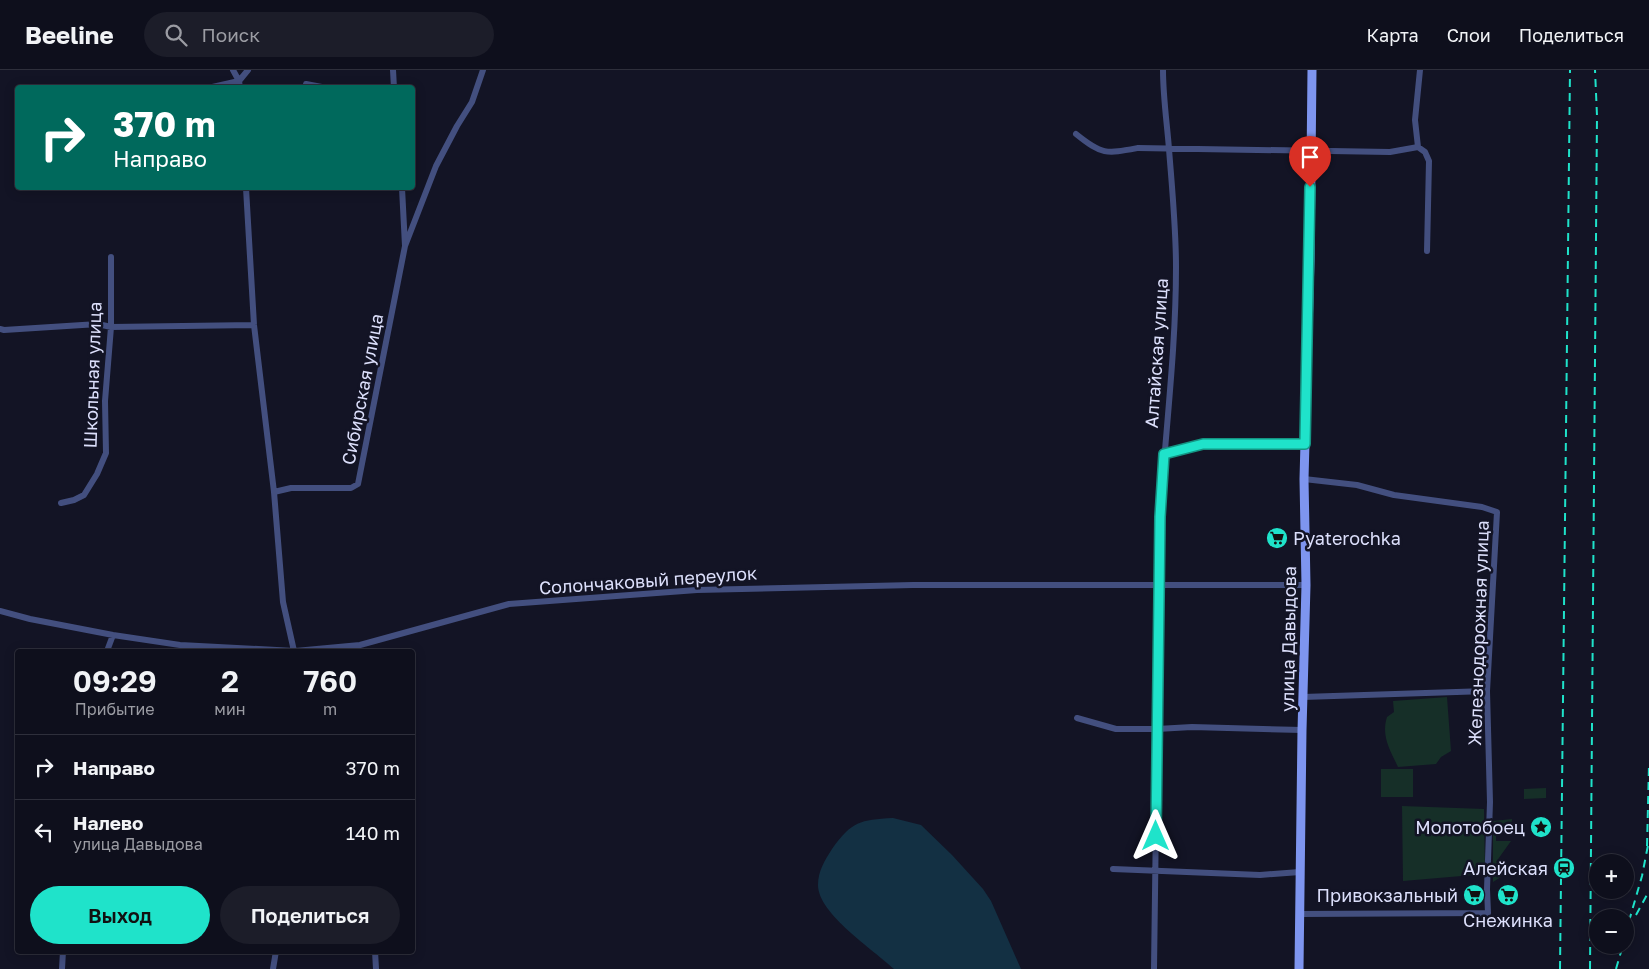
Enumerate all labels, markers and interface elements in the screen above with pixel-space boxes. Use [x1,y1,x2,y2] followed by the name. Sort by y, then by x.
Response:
[144,12,494,57] search box
[25,20,114,49] text: Beeline
[162,21,190,49] icon: search
[202,23,260,46] text: Поиск
[1367,24,1419,46] text: Карта
[1447,24,1491,46] text: Слои
[1519,24,1624,46] text: Поделиться
[113,103,216,145] text: 370 m
[30,105,95,170] icon: right
[1289,136,1331,187] pin
[1296,143,1324,171] icon: arrive
[113,145,207,172] text: Направо
[1140,277,1172,429] street label: Алтайская улица
[78,301,106,449] street label: Школьная улица
[337,311,387,467] street label: Сибирская улица
[1463,520,1493,746] street label: Железнодорожная улица
[1265,526,1289,550] supermarket icon: Pyaterochka
[1293,527,1401,549] place label: Pyaterochka
[538,561,758,599] street label: Солончаковый переулок
[1276,566,1300,712] street label: улица Давыдова
[73,663,157,699] text: 09:29
[221,663,239,699] text: 2
[303,663,357,699] text: 760
[75,699,155,719] text: Прибытие
[214,699,245,719] text: мин
[323,699,337,719] text: m
[30,753,58,781] icon: right
[73,756,155,779] text: Направо
[345,756,400,779] text: 370 m
[1129,809,1181,861] position arrow
[73,811,143,834] text: Налево
[1529,815,1553,839] place icon: Молотобоец
[1415,816,1525,838] place label: Молотобоец
[30,818,58,846] icon: left
[346,821,400,844] text: 140 m
[73,834,203,854] text: улица Давыдова
[1589,854,1634,954] map controls
[1589,854,1634,899] button: +
[1552,856,1576,880] station icon: Алейская
[1463,857,1548,879] place label: Алейская
[1462,883,1486,907] supermarket icon: Привокзальный
[1496,883,1520,907] supermarket icon: Снежинка
[1317,884,1458,906] place label: Привокзальный
[30,886,210,944] button: Выход
[220,886,400,944] button: Поделиться
[1463,909,1553,931] place label: Снежинка
[1589,909,1634,954] button: −

